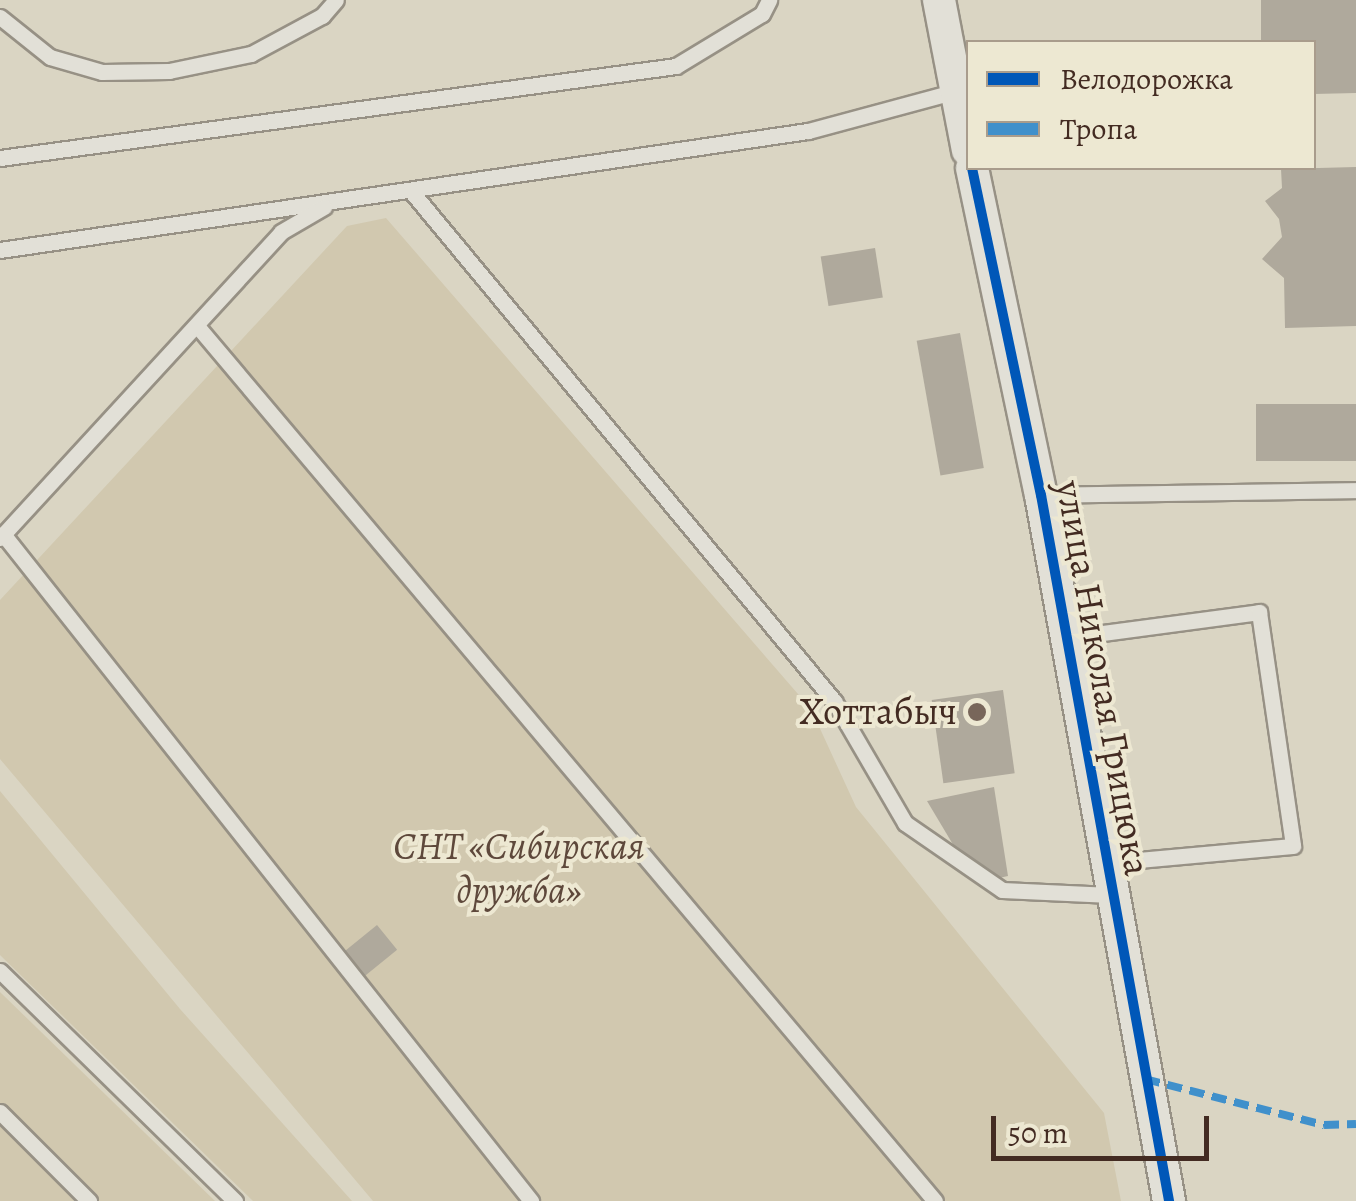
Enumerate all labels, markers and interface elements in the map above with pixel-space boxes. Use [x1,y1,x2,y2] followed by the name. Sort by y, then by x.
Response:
[966,40,1316,170] legend
[1060,59,1233,99] text: Велодорожка
[1060,109,1137,149] text: Тропа
[1046,477,1160,879] street label: улица Николая Грицюка
[799,689,957,735] place label: Хоттабыч
[966,701,988,723] marker: Хоттабыч
[393,824,645,914] park label: СНТ «Сибирская дружба»
[996,1096,1214,1158] scale bar
[1008,1113,1068,1153] text: 50 m

